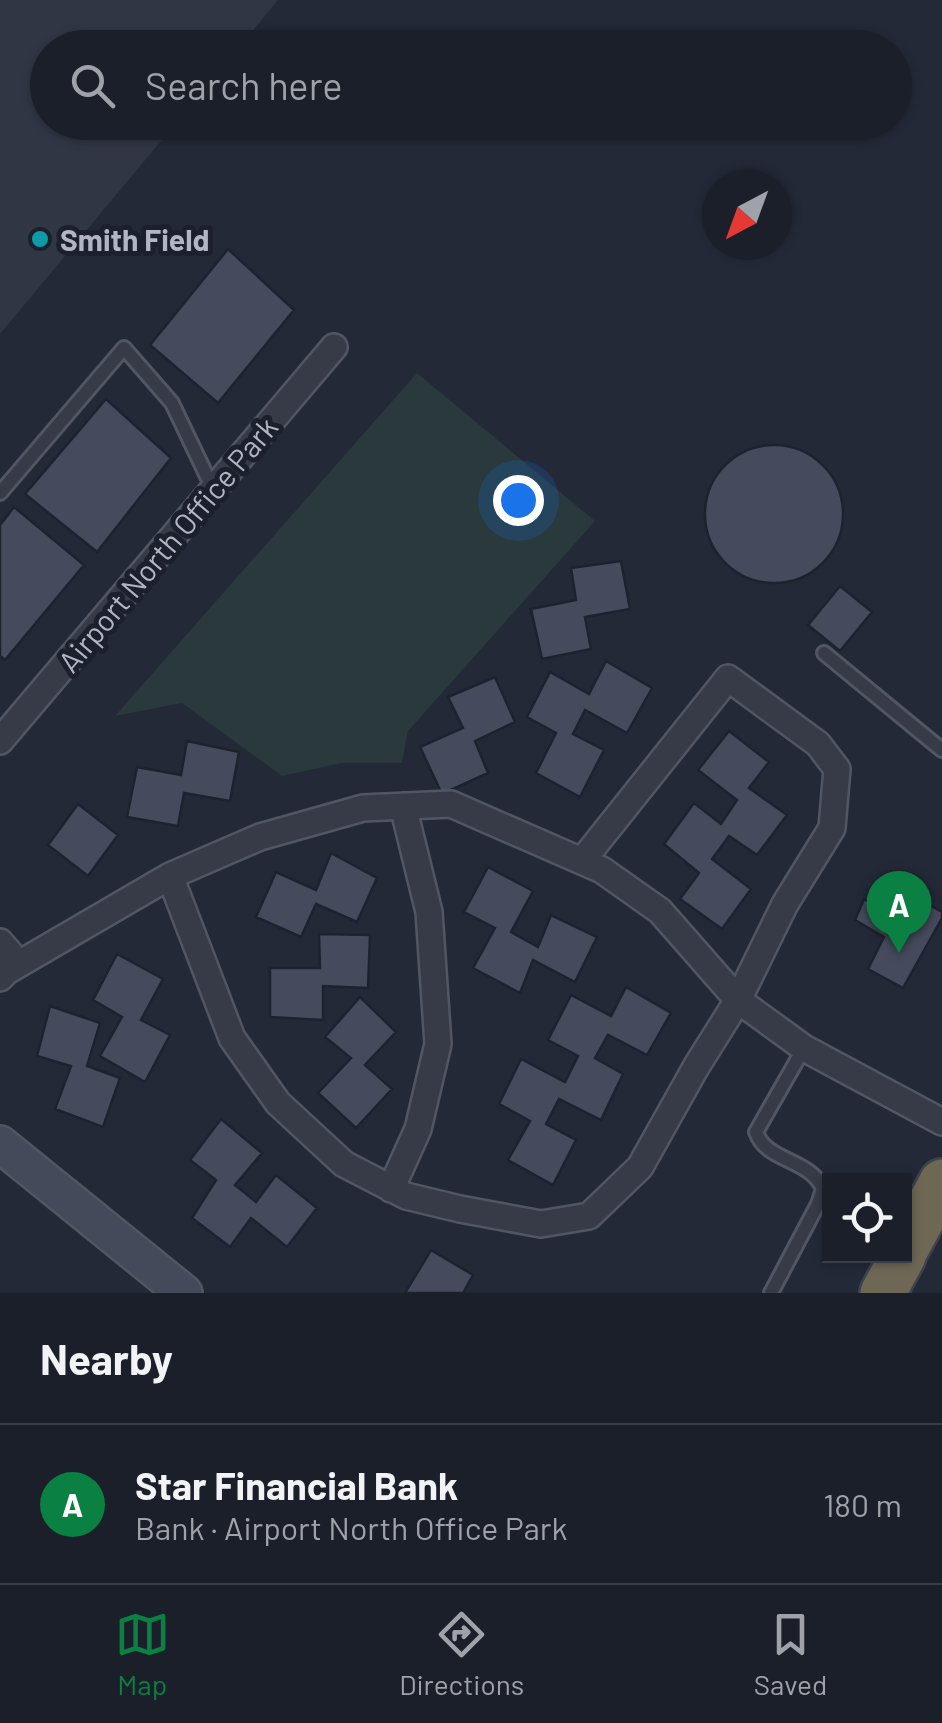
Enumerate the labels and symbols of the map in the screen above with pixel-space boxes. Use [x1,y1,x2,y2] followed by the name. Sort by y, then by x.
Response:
[702,170,792,260] north arrow
[60,221,210,257] place label: Smith Field
[29,228,51,250] marker: Smith Field
[50,409,284,679] street label: Airport North Office Park
[493,475,544,526] your location
[866,870,932,953] pin: A

